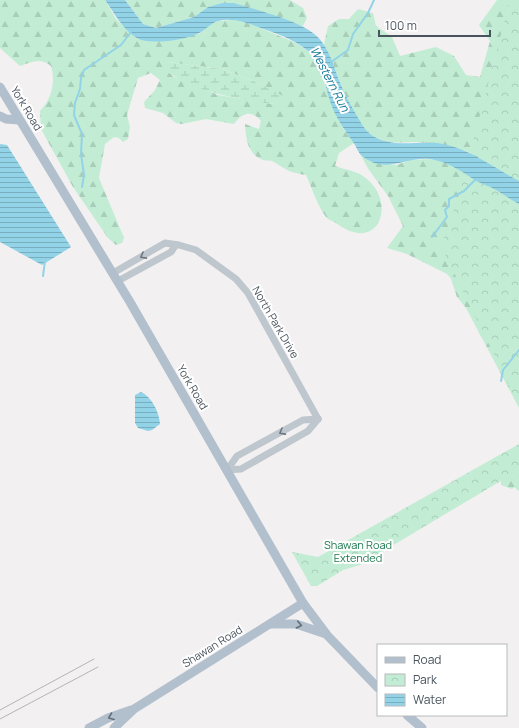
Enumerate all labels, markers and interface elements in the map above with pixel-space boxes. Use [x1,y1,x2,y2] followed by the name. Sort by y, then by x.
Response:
[379,12,490,38] scale bar
[385,17,417,34] text: 100 m
[306,43,354,115] water label: Western Run
[8,83,46,133] street label: York Road
[140,251,147,258] one-way arrow
[249,283,303,361] street label: North Park Drive
[174,362,212,412] street label: York Road
[279,427,286,435] one-way arrow
[324,537,392,565] park label: Shawan Road Extended
[296,621,302,629] one-way arrow
[179,622,245,670] street label: Shawan Road
[377,644,507,716] legend
[413,651,441,668] text: Road
[413,671,438,688] text: Park
[413,691,447,708] text: Water
[107,713,114,721] one-way arrow

